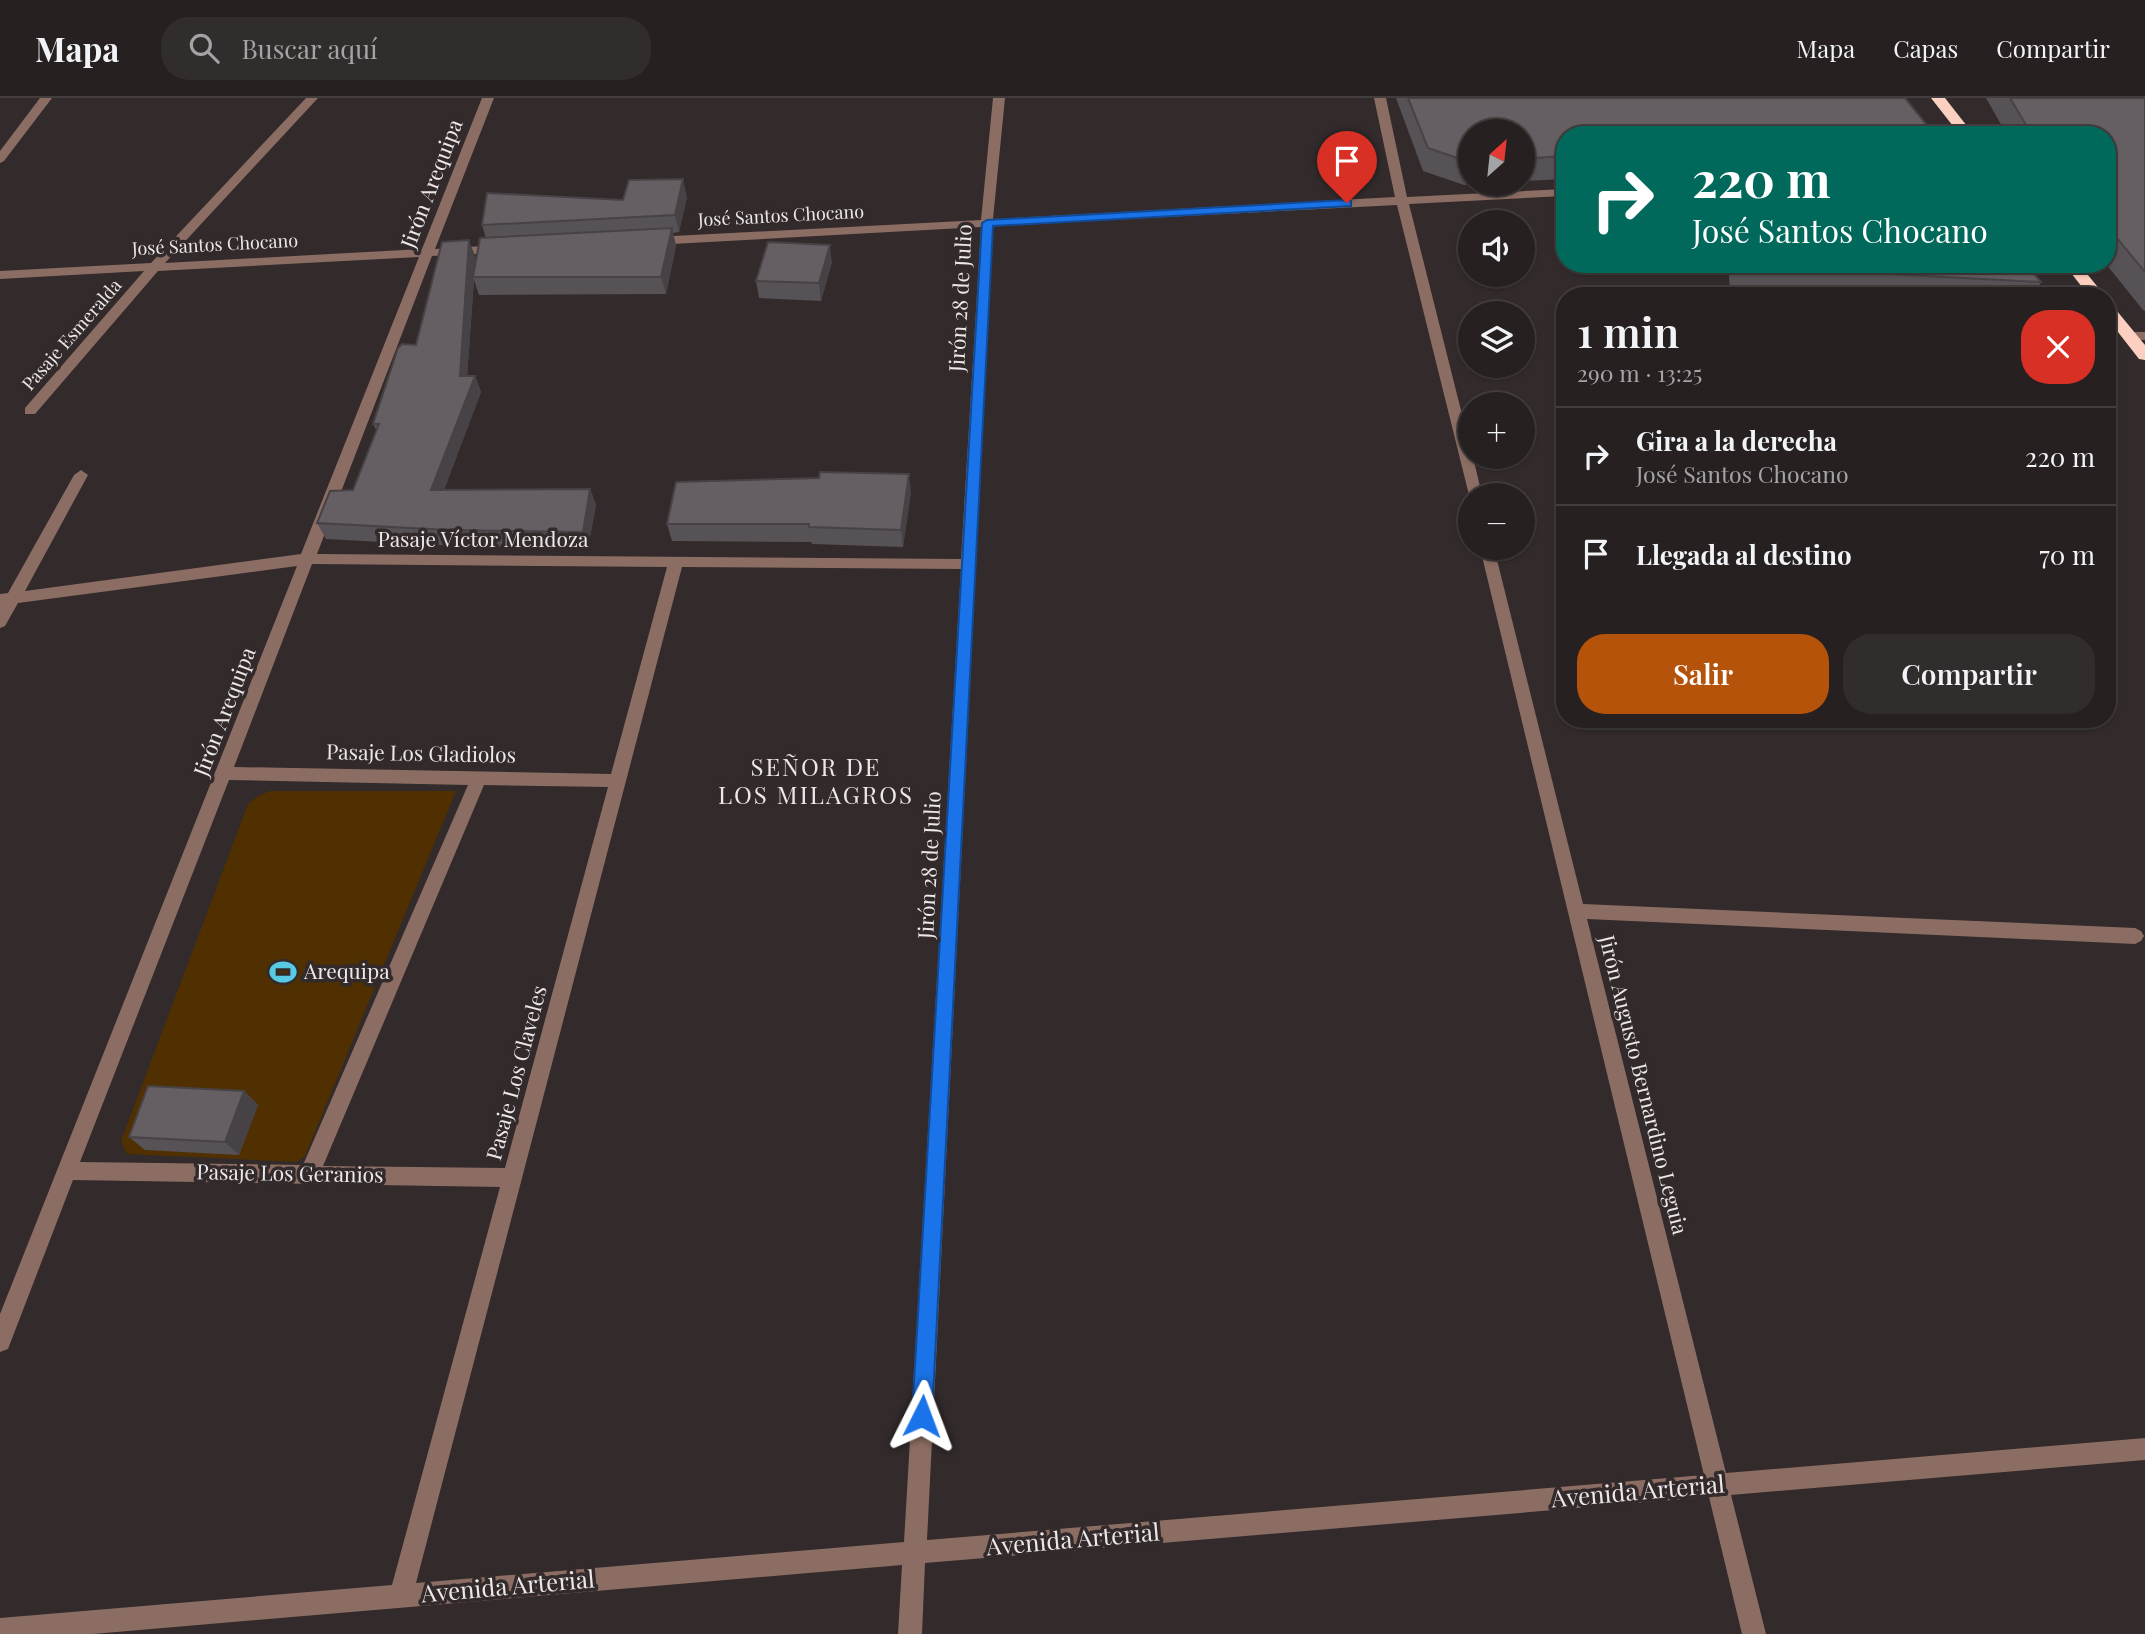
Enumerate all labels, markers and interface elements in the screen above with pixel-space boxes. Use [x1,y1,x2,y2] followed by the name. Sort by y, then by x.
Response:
[161,17,651,80] search box
[35,26,119,70] text: Mapa
[185,29,223,67] icon: search
[241,31,378,66] text: Buscar aquí
[1797,32,1855,64] text: Mapa
[1893,32,1958,64] text: Capas
[1996,32,2110,64] text: Compartir
[392,114,468,253] street label: Jirón Arequipa
[1458,119,1535,196] north arrow
[1458,119,1535,560] map controls
[1317,131,1377,203] pin
[1328,142,1366,180] icon: arrive
[1692,145,1831,210] text: 220 m
[1577,154,1668,245] icon: right
[696,199,865,231] street label: José Santos Chocano
[1692,208,1988,251] text: José Santos Chocano
[1458,210,1535,287] button: sound
[941,223,977,373] street label: Jirón 28 de Julio
[130,228,299,260] street label: José Santos Chocano
[16,274,126,395] street label: Pasaje Esmeralda
[1458,301,1535,378] button: layers
[1577,303,1679,359] text: 1 min
[2021,310,2095,384] button: close
[1577,357,1702,388] text: 290 m · 13:25
[1458,392,1535,469] button: +
[1636,423,1837,458] text: Gira a la derecha
[1577,437,1615,475] icon: right
[2025,439,2095,474] text: 220 m
[1636,458,1849,489] text: José Santos Chocano
[1458,483,1535,560] button: −
[378,524,589,552] street label: Pasaje Víctor Mendoza
[1577,535,1615,573] icon: arrive
[1636,537,1852,572] text: Llegada al destino
[2039,537,2095,572] text: 70 m
[1577,634,1829,714] button: Salir
[1843,634,2095,714] button: Compartir
[185,642,261,781] street label: Jirón Arequipa
[326,736,516,768] street label: Pasaje Los Gladiolos
[718,750,914,810] district label: SEÑOR DE LOS MILAGROS
[910,790,946,940] street label: Jirón 28 de Julio
[1594,931,1696,1238] street label: Jirón Augusto Bernardino Leguia
[303,956,390,984] place label: Arequipa
[268,957,298,987] sports icon: Arequipa
[478,982,552,1163] street label: Pasaje Los Claveles
[196,1156,384,1188] street label: Pasaje Los Geranios
[885,1379,959,1453] position arrow
[1549,1466,1726,1514] street label: Avenida Arterial
[984,1514,1161,1562] street label: Avenida Arterial
[419,1561,596,1609] street label: Avenida Arterial

